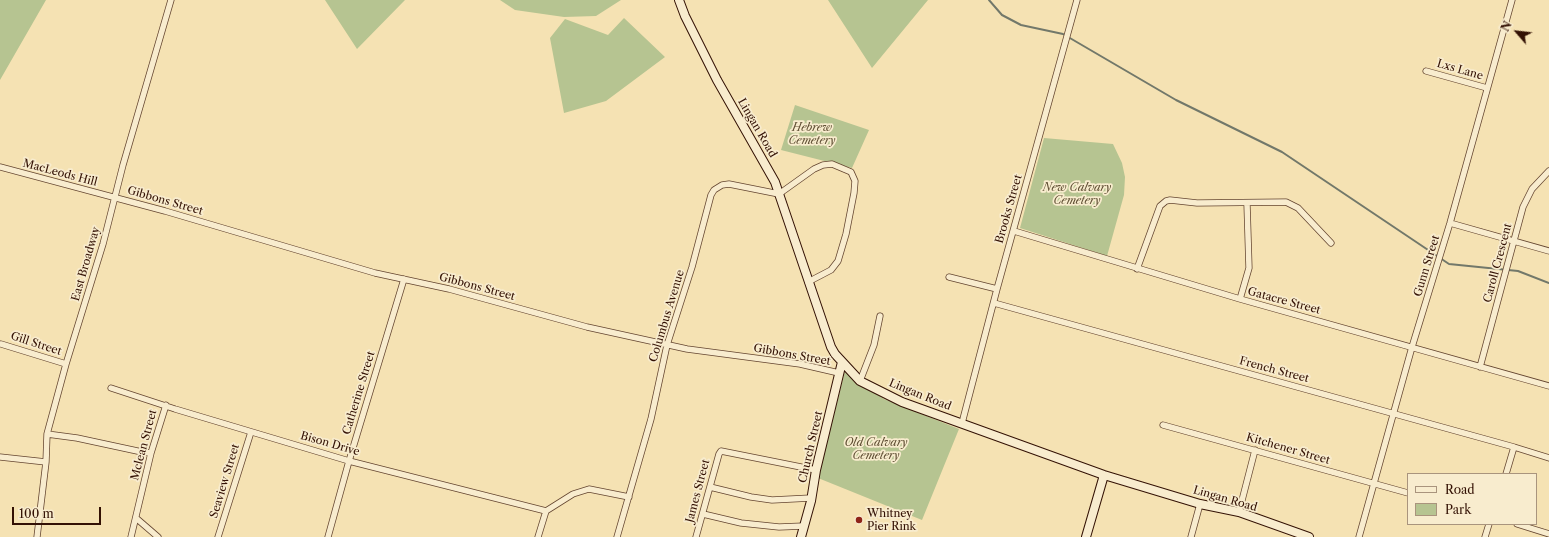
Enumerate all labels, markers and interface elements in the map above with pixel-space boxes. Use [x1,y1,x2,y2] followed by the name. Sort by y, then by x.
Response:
[1497,12,1537,52] north arrow
[1498,19,1515,34] text: N
[1435,57,1485,83] street label: Lxs Lane
[735,96,779,160] street label: Lingan Road
[788,121,836,147] park label: Hebrew Cemetery
[21,157,99,189] street label: MacLeods Hill
[993,173,1025,245] street label: Brooks Street
[1043,181,1111,207] park label: New Calvary Cemetery
[126,184,204,218] street label: Gibbons Street
[1481,222,1515,304] street label: Caroll Crescent
[69,225,103,303] street label: East Broadway
[1411,234,1443,298] street label: Gunn Street
[647,268,687,364] street label: Columbus Avenue
[438,271,516,303] street label: Gibbons Street
[1246,285,1322,317] street label: Gatacre Street
[9,330,63,358] street label: Gill Street
[752,342,832,368] street label: Gibbons Street
[340,350,378,436] street label: Catherine Street
[1238,354,1310,386] street label: French Street
[887,377,953,413] street label: Lingan Road
[128,408,160,482] street label: Mclean Street
[796,410,826,484] street label: Church Street
[299,429,361,459] street label: Bison Drive
[1245,431,1331,467] street label: Kitchener Street
[844,436,908,462] park label: Old Calvary Cemetery
[207,442,243,520] street label: Seaview Street
[683,458,713,524] street label: James Street
[1407,473,1537,525] legend
[1445,482,1475,497] text: Road
[1191,484,1259,514] street label: Lingan Road
[14,499,103,525] scale bar
[1445,502,1471,517] text: Park
[19,506,54,521] text: 100 m
[867,507,916,533] place label: Whitney Pier Rink
[854,515,864,525] marker: Whitney Pier Rink

